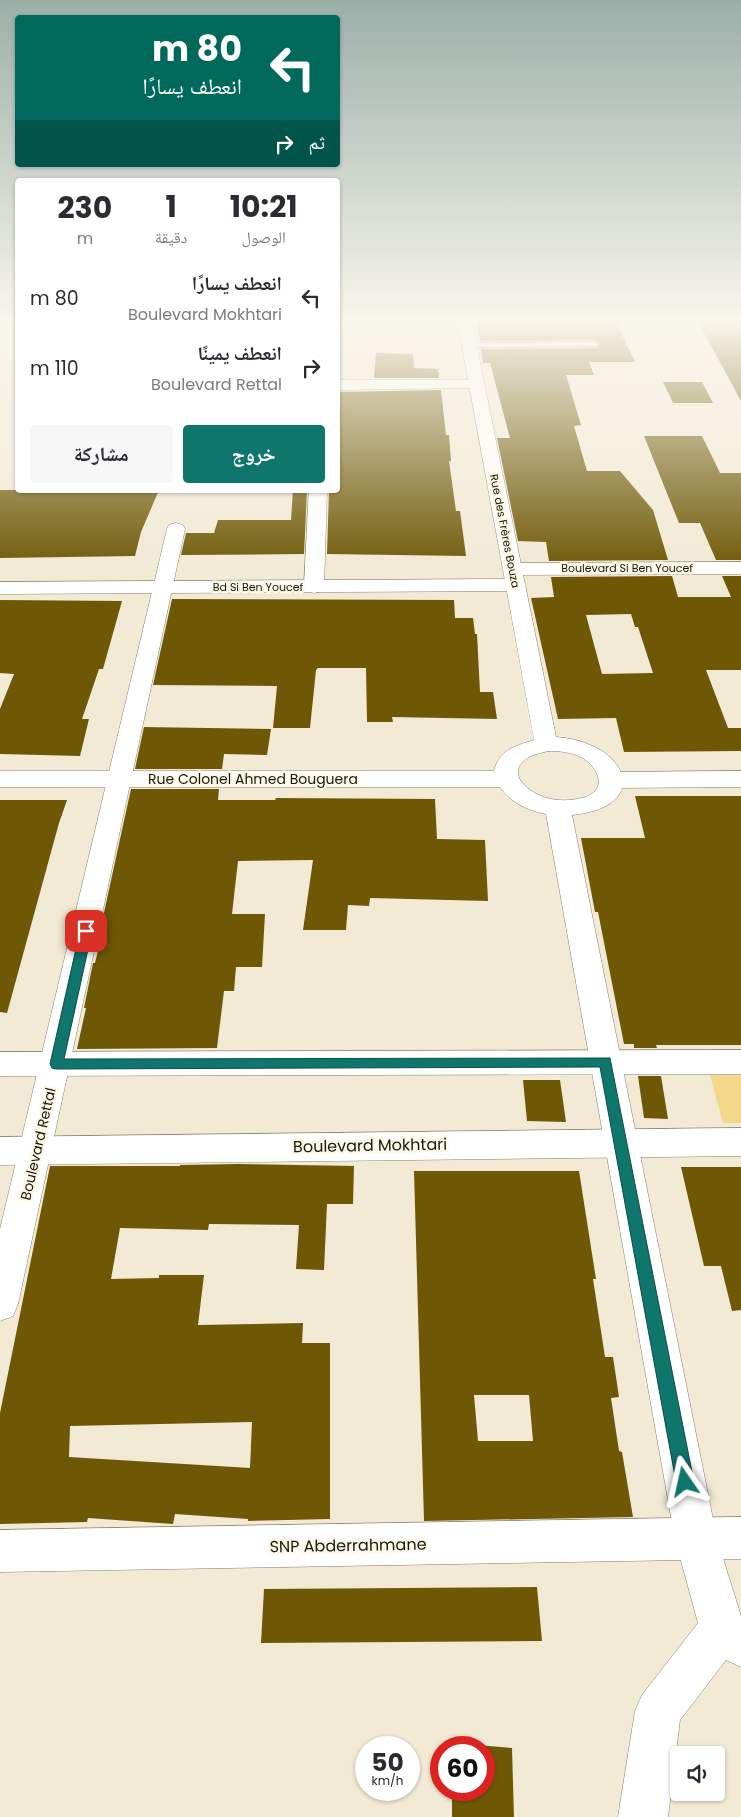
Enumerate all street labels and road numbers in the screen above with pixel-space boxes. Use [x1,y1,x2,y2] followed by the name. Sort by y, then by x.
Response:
[486,473,524,589] street label: Rue des Frères Bouza
[561,560,693,576] street label: Boulevard Si Ben Youcef
[213,579,304,595] street label: Bd Si Ben Youcef
[148,769,358,789] street label: Rue Colonel Ahmed Bouguera
[15,1086,61,1202] street label: Boulevard Rettal
[293,1133,447,1158] street label: Boulevard Mokhtari
[269,1533,427,1558] street label: SNP Abderrahmane

